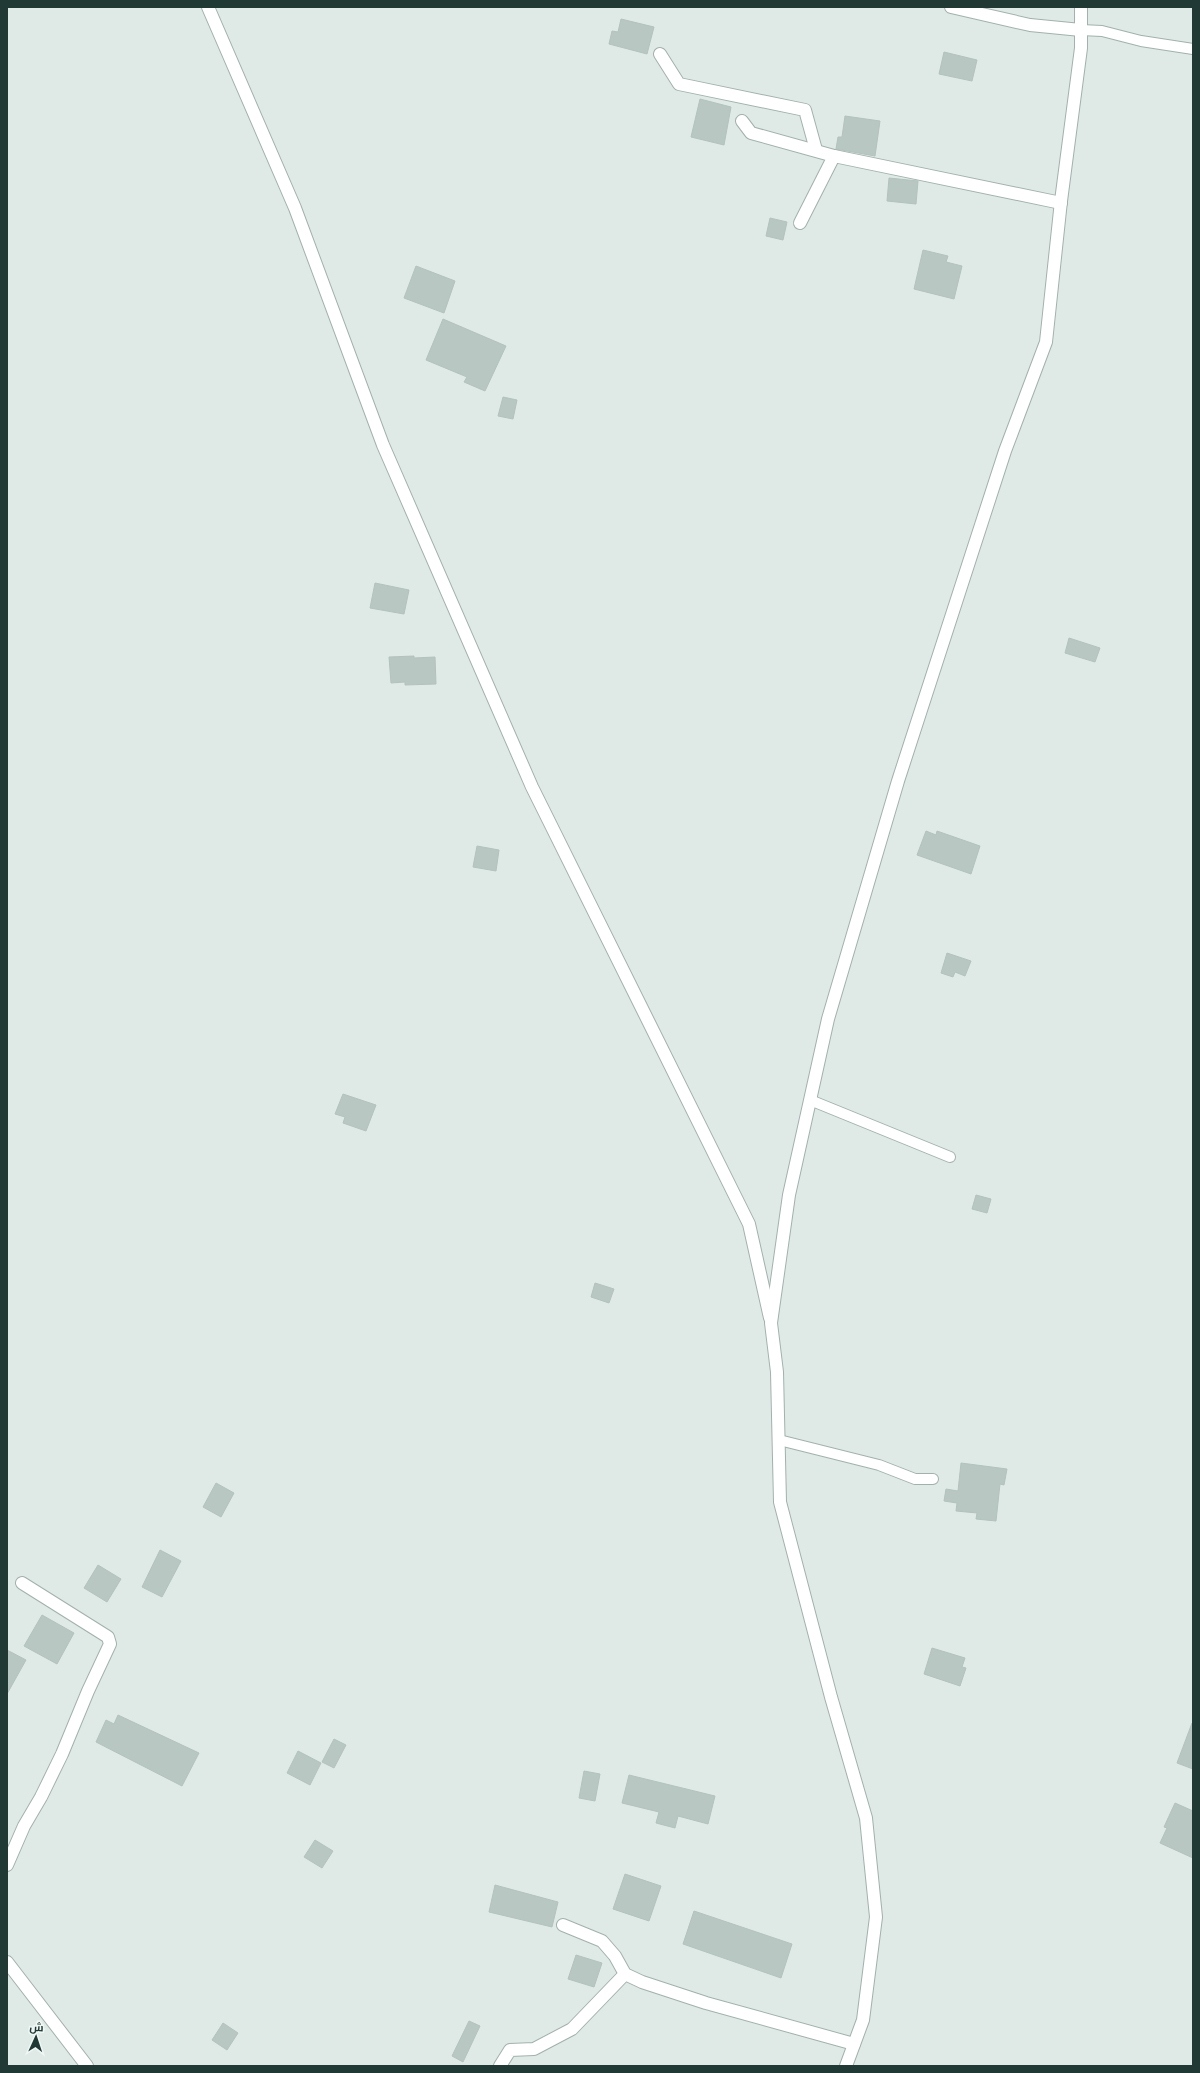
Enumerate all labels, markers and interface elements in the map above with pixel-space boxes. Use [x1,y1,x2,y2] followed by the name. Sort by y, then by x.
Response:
[16,2017,56,2057] north arrow
[29,2020,44,2034] text: ش

